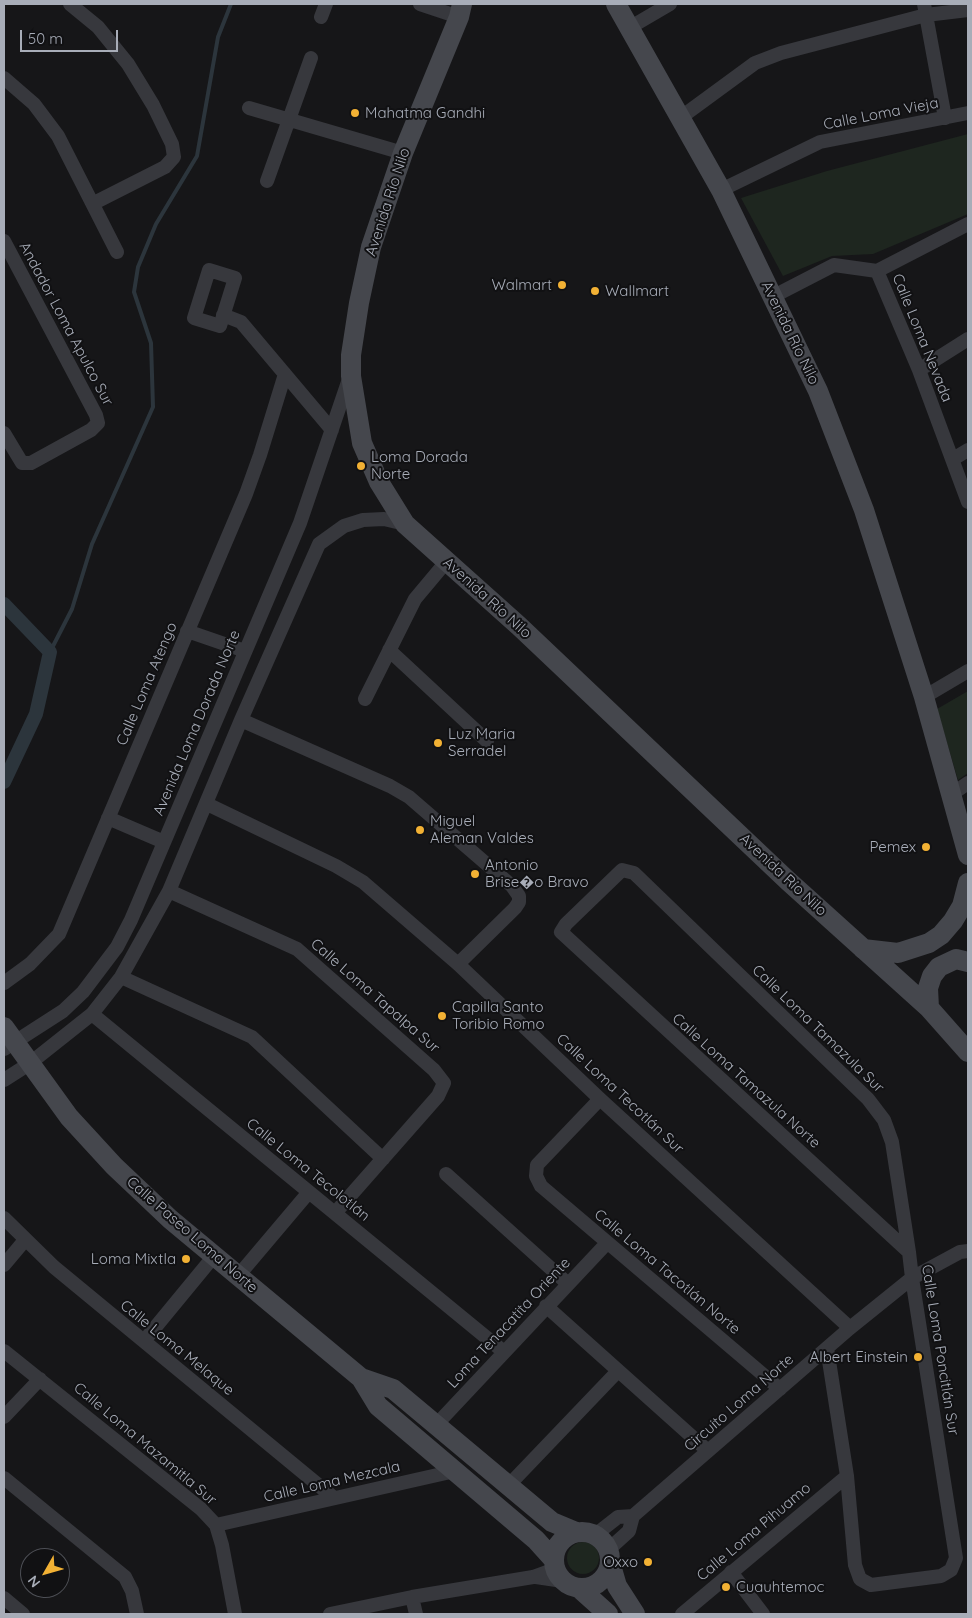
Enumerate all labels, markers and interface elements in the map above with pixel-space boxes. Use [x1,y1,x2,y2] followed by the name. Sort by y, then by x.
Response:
[22,20,120,52] scale bar
[28,29,63,48] text: 50 m
[822,94,940,134] street label: Calle Loma Vieja
[365,104,485,122] place label: Mahatma Gandhi
[349,107,361,119] marker: Mahatma Gandhi
[362,146,414,258] street label: Avenida Río Nilo
[15,239,117,409] street label: Andador Loma Apulco Sur
[888,271,956,405] street label: Calle Loma Nevada
[491,276,552,294] place label: Walmart
[757,278,823,388] street label: Avenida Río Nilo
[556,279,568,291] marker: Walmart
[605,282,669,300] place label: Wallmart
[589,285,601,297] marker: Wallmart
[371,448,468,483] place label: Loma Dorada Norte
[355,460,367,472] marker: Loma Dorada Norte
[439,554,535,642] street label: Avenida Río Nilo
[113,620,181,748] street label: Calle Loma Atengo
[150,628,244,818] street label: Avenida Loma Dorada Norte
[448,725,515,760] place label: Luz Maria Serradel
[432,737,444,749] marker: Luz Maria Serradel
[430,812,534,847] place label: Miguel Aleman Valdes
[414,824,426,836] marker: Miguel Aleman Valdes
[736,830,830,920] street label: Avenida Río Nilo
[869,838,916,856] place label: Pemex
[920,841,932,853] marker: Pemex
[485,856,589,891] place label: Antonio Brise�o Bravo
[469,868,481,880] marker: Antonio Brise�o Bravo
[307,935,443,1057] street label: Calle Loma Tapalpa Sur
[748,961,888,1097] street label: Calle Loma Tamazula Sur
[452,998,545,1033] place label: Capilla Santo Toribio Romo
[436,1010,448,1022] marker: Capilla Santo Toribio Romo
[668,1010,824,1152] street label: Calle Loma Tamazula Norte
[552,1030,688,1158] street label: Calle Loma Tecotlán Sur
[243,1115,373,1225] street label: Calle Loma Tecolotlán
[123,1173,261,1297] street label: Calle Paseo Loma Norte
[590,1206,744,1338] street label: Calle Loma Tacotlán Norte
[91,1250,176,1268] place label: Loma Mixtla
[180,1253,192,1265] marker: Loma Mixtla
[444,1254,574,1392] street label: Loma Tenacatita Oriente
[918,1263,962,1437] street label: Calle Loma Poncitlán Sur
[116,1296,238,1400] street label: Calle Loma Melaque
[810,1348,908,1366] place label: Albert Einstein
[681,1351,797,1455] street label: Circuito Loma Norte
[912,1351,924,1363] marker: Albert Einstein
[70,1379,220,1509] street label: Calle Loma Mazamitla Sur
[262,1458,402,1506] street label: Calle Loma Mezcala
[693,1479,815,1585] street label: Calle Loma Pihuamo
[20,1548,70,1598] north arrow
[603,1553,638,1571] place label: Oxxo
[642,1556,654,1568] marker: Oxxo
[24,1572,44,1591] text: N
[736,1578,824,1596] place label: Cuauhtemoc
[720,1581,732,1593] marker: Cuauhtemoc

